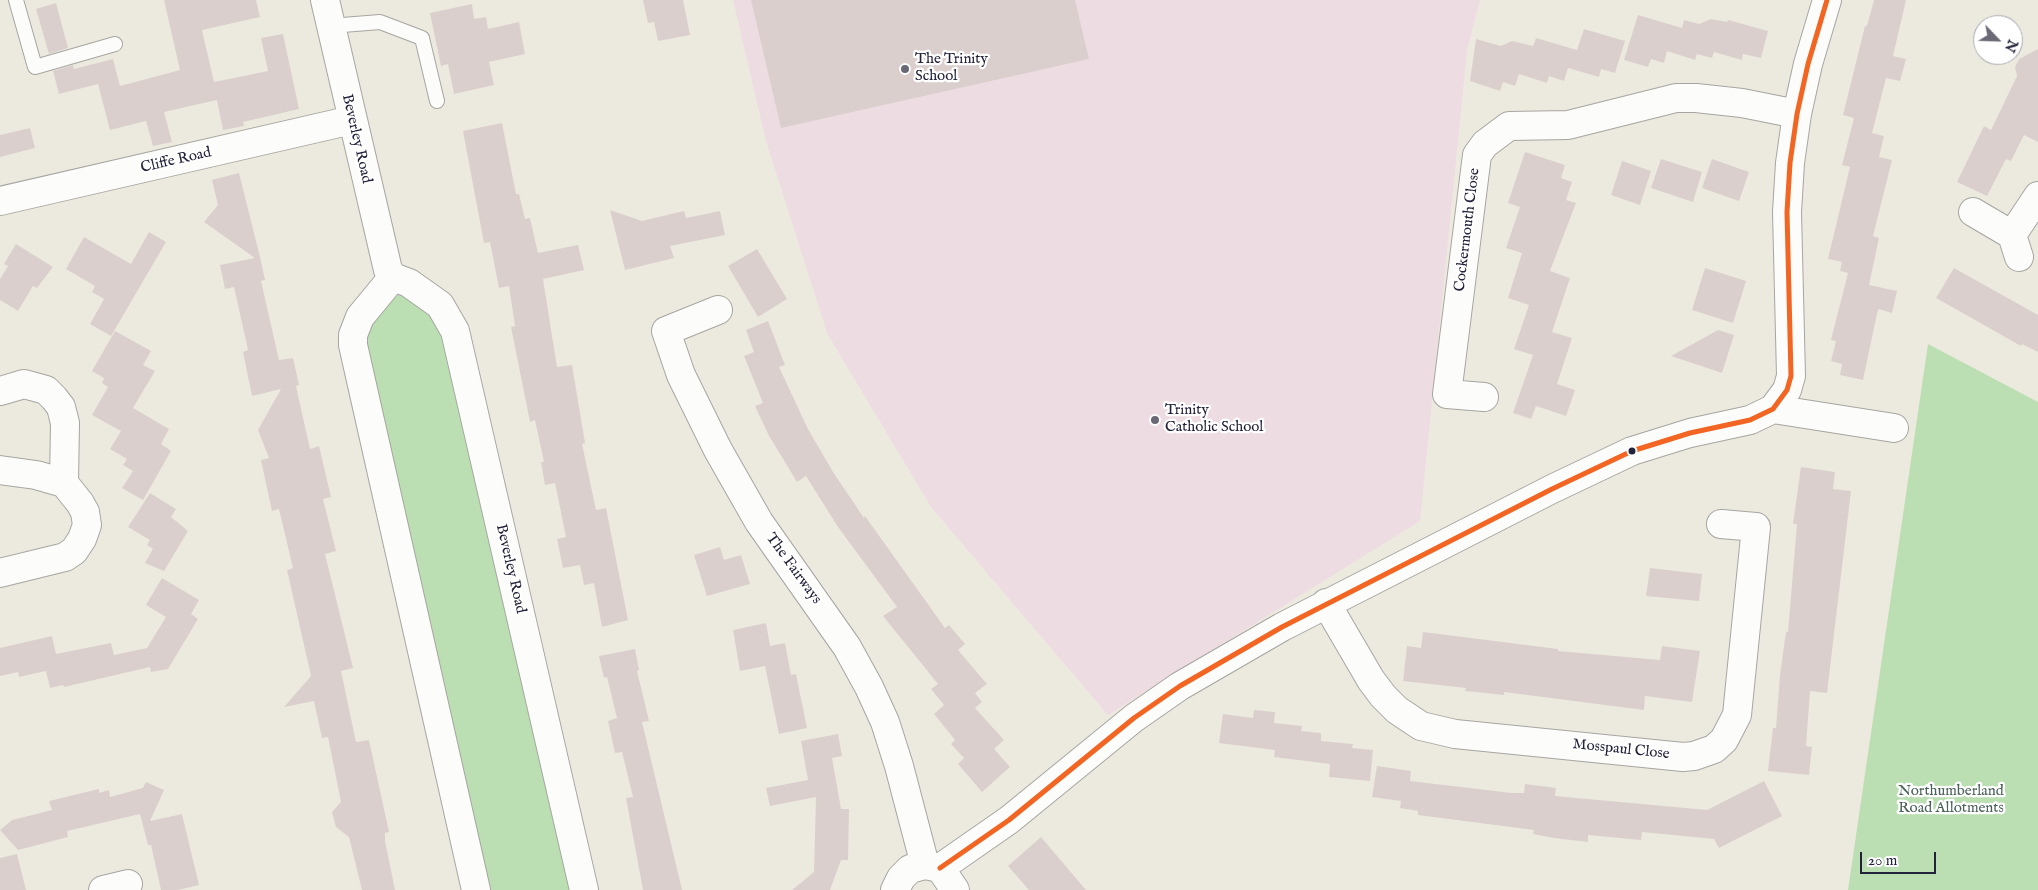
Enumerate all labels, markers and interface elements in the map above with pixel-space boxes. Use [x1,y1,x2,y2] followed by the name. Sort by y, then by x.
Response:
[1973,15,2023,65] north arrow
[2000,36,2021,55] text: N
[915,51,988,86] place label: The Trinity School
[899,63,911,75] marker: The Trinity School
[337,93,375,185] street label: Beverley Road
[139,144,213,178] street label: Cliffe Road
[1451,167,1485,293] street label: Cockermouth Close
[1165,402,1263,437] place label: Trinity Catholic School
[1149,414,1161,426] marker: Trinity Catholic School
[1627,446,1637,456] unlabelled marker
[491,523,529,615] street label: Beverley Road
[761,530,825,608] street label: The Fairways
[1572,736,1670,764] street label: Mosspaul Close
[1898,783,2004,818] park label: Northumberland Road Allotments
[1863,842,1939,874] scale bar
[1868,851,1897,870] text: 20 m

